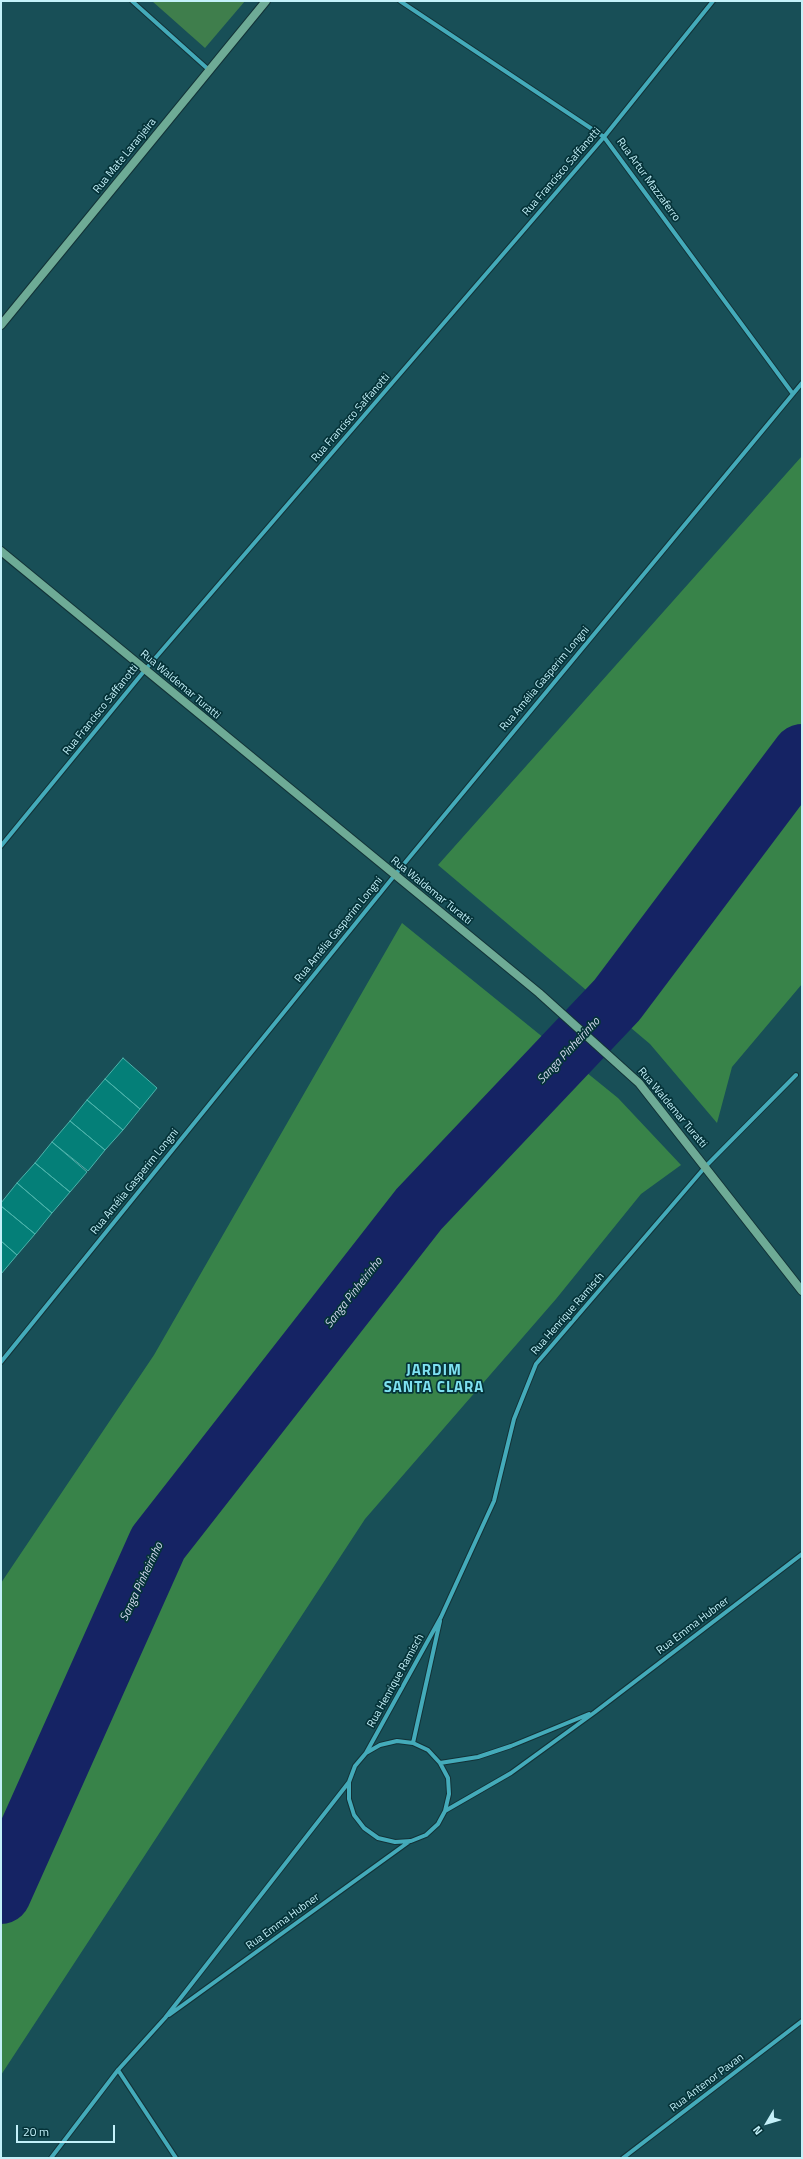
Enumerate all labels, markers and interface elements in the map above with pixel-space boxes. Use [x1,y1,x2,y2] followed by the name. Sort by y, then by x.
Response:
[91,116,159,196] street label: Rua Mate Laranjeira
[520,125,604,219] street label: Rua Francisco Saffanotti
[613,136,683,224] street label: Rua Artur Mazzaferro
[309,371,393,465] street label: Rua Francisco Saffanotti
[497,624,593,734] street label: Rua Amélia Gasperim Longni
[137,648,223,722] street label: Rua Waldemar Turatti
[60,662,142,758] street label: Rua Francisco Saffanotti
[388,854,474,928] street label: Rua Waldemar Turatti
[292,874,386,986] street label: Rua Amélia Gasperim Longni
[535,1015,603,1087] water label: Sanga Pinheirinho
[635,1065,709,1151] street label: Rua Waldemar Turatti
[88,1126,182,1238] street label: Rua Amélia Gasperim Longni
[322,1255,386,1331] water label: Sanga Pinheirinho
[529,1270,607,1358] street label: Rua Henrique Ramisch
[384,1362,484,1397] district label: JARDIM SANTA CLARA
[117,1540,167,1624] water label: Sanga Pinheirinho
[654,1594,732,1658] street label: Rua Emma Hubner
[365,1632,427,1730] street label: Rua Henrique Ramisch
[244,1891,322,1953] street label: Rua Emma Hubner
[668,2051,746,2115] street label: Rua Antenor Pavan
[747,2103,787,2143] north arrow
[18,2117,117,2143] scale bar
[23,2122,49,2141] text: 20 m
[749,2122,766,2138] text: N

